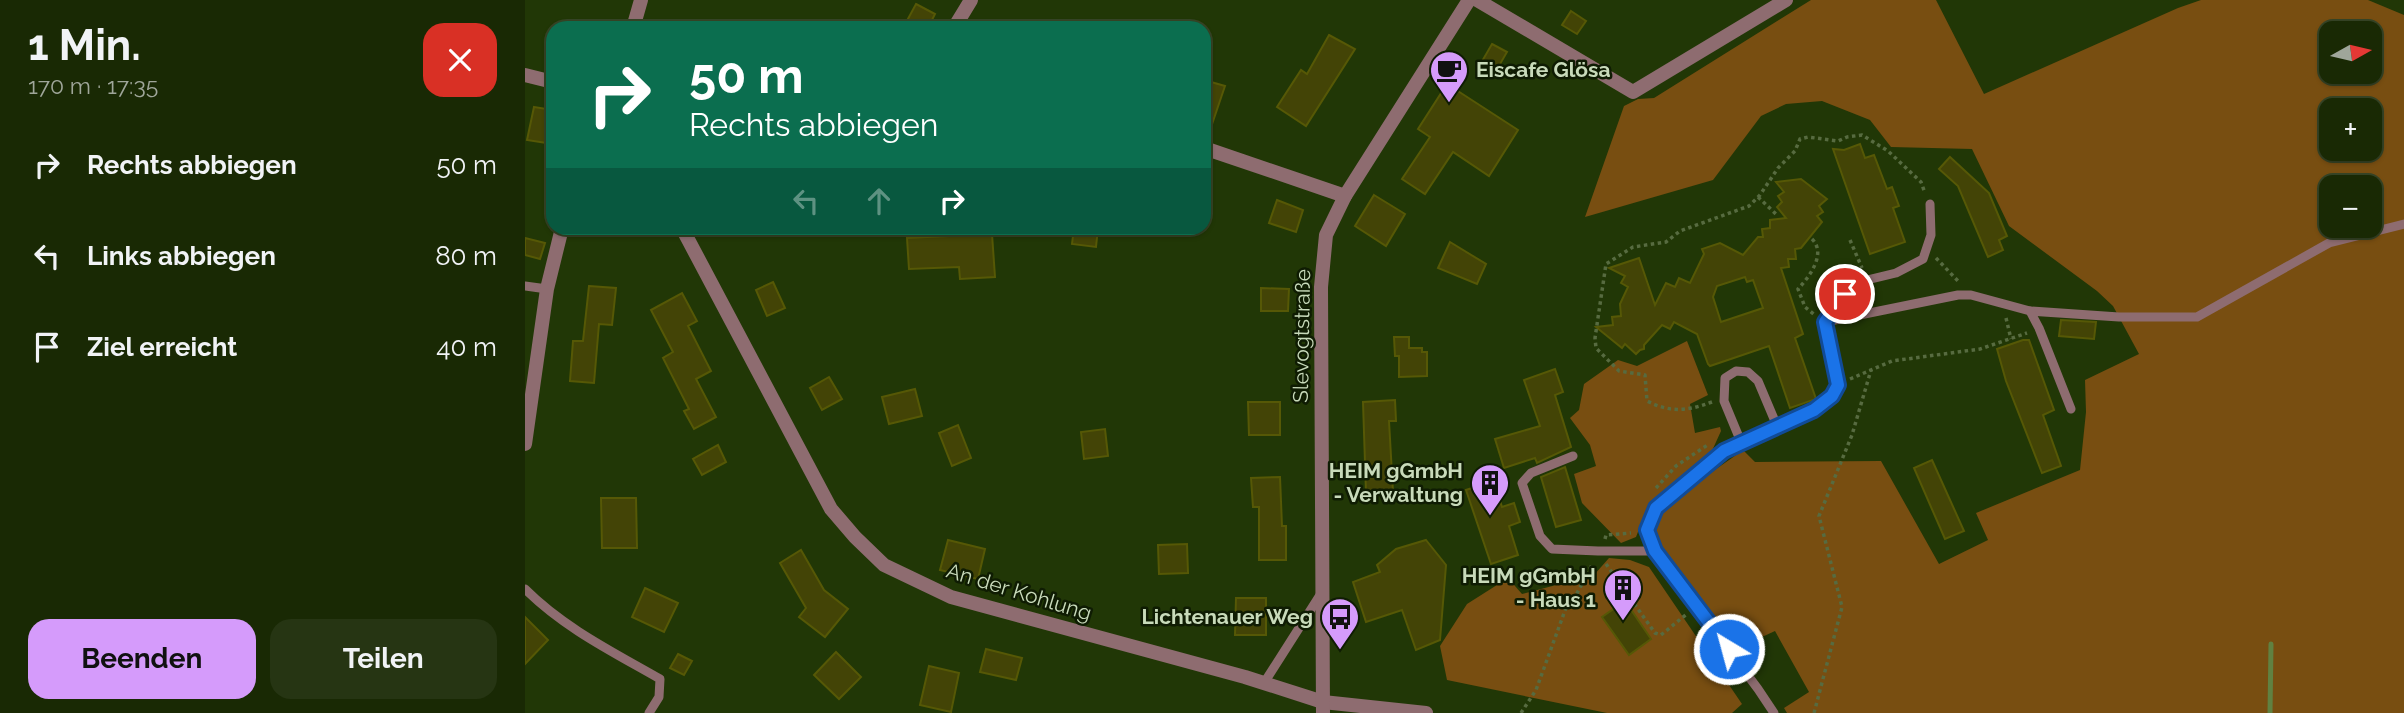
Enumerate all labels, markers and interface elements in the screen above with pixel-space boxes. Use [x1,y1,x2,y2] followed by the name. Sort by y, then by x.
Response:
[28,21,141,70] text: 1 Min.
[2319,21,2382,84] north arrow
[2319,21,2382,238] map controls
[423,23,497,97] button: close
[689,47,804,104] text: 50 m
[574,49,665,140] icon: right
[1428,49,1470,104] cafe icon: Eiscafe Glösa
[1476,57,1611,82] place label: Eiscafe Glösa
[28,72,158,99] text: 170 m · 17:35
[2319,98,2382,161] button: +
[689,106,938,143] text: Rechts abbiegen
[28,146,66,184] icon: right
[87,150,297,180] text: Rechts abbiegen
[436,150,497,180] text: 50 m
[2319,175,2382,238] button: −
[787,182,825,220] icon: left
[860,182,898,220] icon: ahead
[933,182,971,220] icon: right
[28,237,66,275] icon: left
[87,241,276,271] text: Links abbiegen
[435,241,497,271] text: 80 m
[1815,264,1875,324] pin
[1288,269,1315,403] street label: Slevogtstraße
[1826,275,1864,313] icon: arrive
[28,328,66,366] icon: arrive
[87,332,237,362] text: Ziel erreicht
[436,332,497,362] text: 40 m
[1329,458,1463,507] place label: HEIM gGmbH - Verwaltung
[1469,462,1511,517] building icon: HEIM gGmbH - Verwaltung
[944,558,1095,625] street label: An der Kohlung
[1462,563,1596,612] place label: HEIM gGmbH - Haus 1
[1602,567,1644,622] building icon: HEIM gGmbH - Haus 1
[1319,596,1361,651] bus stop icon: Lichtenauer Weg
[1142,604,1313,629] place label: Lichtenauer Weg
[1692,612,1766,686] position arrow
[28,619,256,699] button: Beenden
[270,619,497,699] button: Teilen

